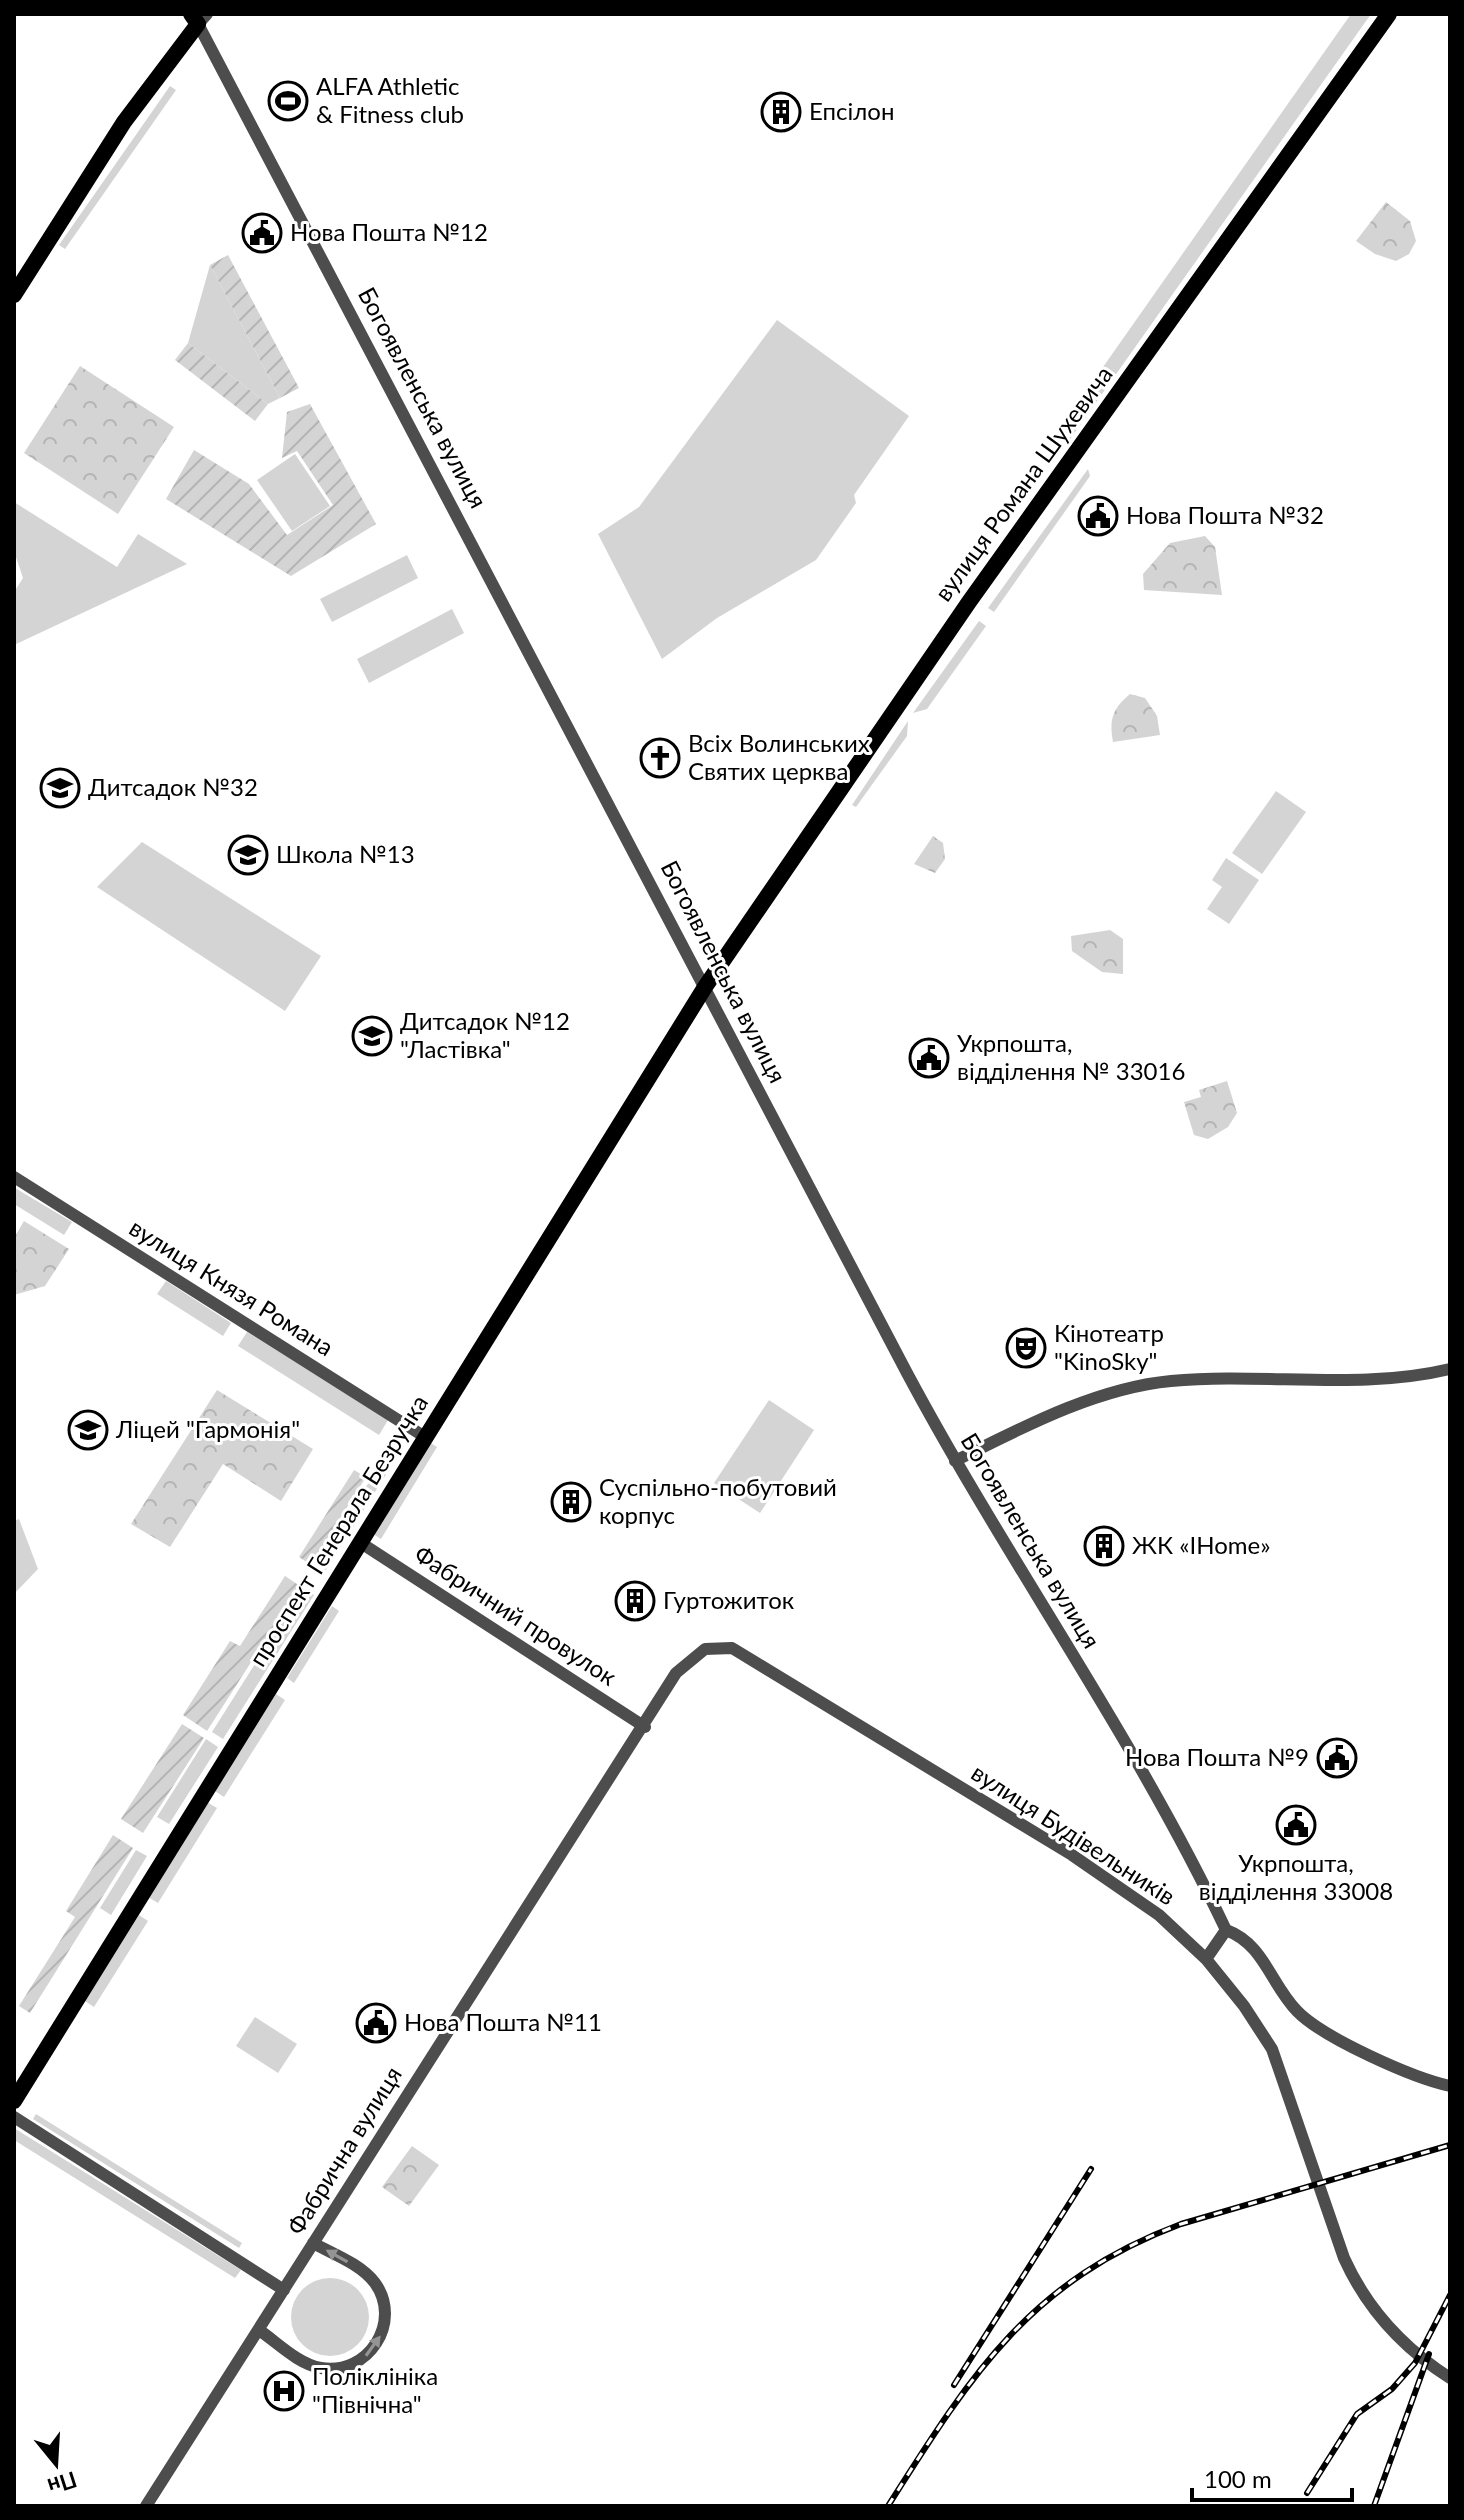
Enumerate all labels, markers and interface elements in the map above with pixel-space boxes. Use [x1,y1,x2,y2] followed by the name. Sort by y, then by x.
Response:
[316,71,464,128] place label: ALFA Athletic & Fitness club
[267,80,309,122] sports icon: ALFA Athletic & Fitness club
[760,91,802,133] building icon: Епсілон
[809,96,894,125] place label: Епсілон
[241,212,283,254] public building icon: Нова Пошта №12
[290,217,488,246] place label: Нова Пошта №12
[353,282,494,513] street label: Богоявленська вулиця
[928,360,1118,606] street label: вулиця Романа Шухевича
[1077,495,1119,537] public building icon: Нова Пошта №32
[1126,500,1324,529] place label: Нова Пошта №32
[688,728,870,785] place label: Всіх Волинських Святих церква
[639,737,681,779] church icon: Всіх Волинських Святих церква
[39,767,81,809] school or university icon: Дитсадок №32
[88,772,258,801] place label: Дитсадок №32
[227,834,269,876] school or university icon: Школа №13
[276,839,415,868] place label: Школа №13
[656,855,793,1087] street label: Богоявленська вулиця
[400,1006,570,1063] place label: Дитсадок №12 "Ластівка"
[351,1015,393,1057] school or university icon: Дитсадок №12 "Ластівка"
[957,1028,1185,1085] place label: Укрпошта, відділення № 33016
[908,1037,950,1079] public building icon: Укрпошта, відділення № 33016
[125,1212,339,1361] street label: вулиця Князя Романа
[1054,1318,1164,1375] place label: Кінотеатр "KinoSky"
[1005,1327,1047,1369] theatre icon: Кінотеатр "KinoSky"
[242,1389,433,1671] street label: проспект Генерала Безручка
[67,1409,109,1451] school or university icon: Ліцей "Гармонія"
[115,1414,300,1443] place label: Ліцей "Гармонія"
[956,1427,1107,1653] street label: Богоявленська вулиця
[599,1472,837,1529] place label: Суспільно-побутовий корпус
[550,1481,592,1523] building icon: Суспільно-побутовий корпус
[1083,1525,1125,1567] building icon: ЖК «IHome»
[1132,1530,1270,1559] place label: ЖК «IHome»
[409,1539,623,1691] street label: Фабричний провулок
[614,1580,656,1622] building icon: Гуртожиток
[663,1585,795,1614] place label: Гуртожиток
[1316,1737,1358,1779] public building icon: Нова Пошта №9
[1125,1742,1309,1771] place label: Нова Пошта №9
[967,1757,1181,1910] street label: вулиця Будівельників
[1275,1804,1317,1846] public building icon: Укрпошта, відділення 33008
[1199,1848,1393,1905] place label: Укрпошта, відділення 33008
[355,2002,397,2044] public building icon: Нова Пошта №11
[404,2007,602,2036] place label: Нова Пошта №11
[280,2061,407,2240] street label: Фабрична вулиця
[326,2249,349,2263] one-way arrow
[364,2336,380,2356] one-way arrow
[312,2361,438,2418] place label: Поліклініка "Північна"
[263,2370,305,2412] hospital icon: Поліклініка "Північна"
[16,2424,96,2504] north arrow
[1192,2452,1352,2502] scale bar
[1204,2464,1272,2493] text: 100 m
[44,2466,80,2501] text: Пн

